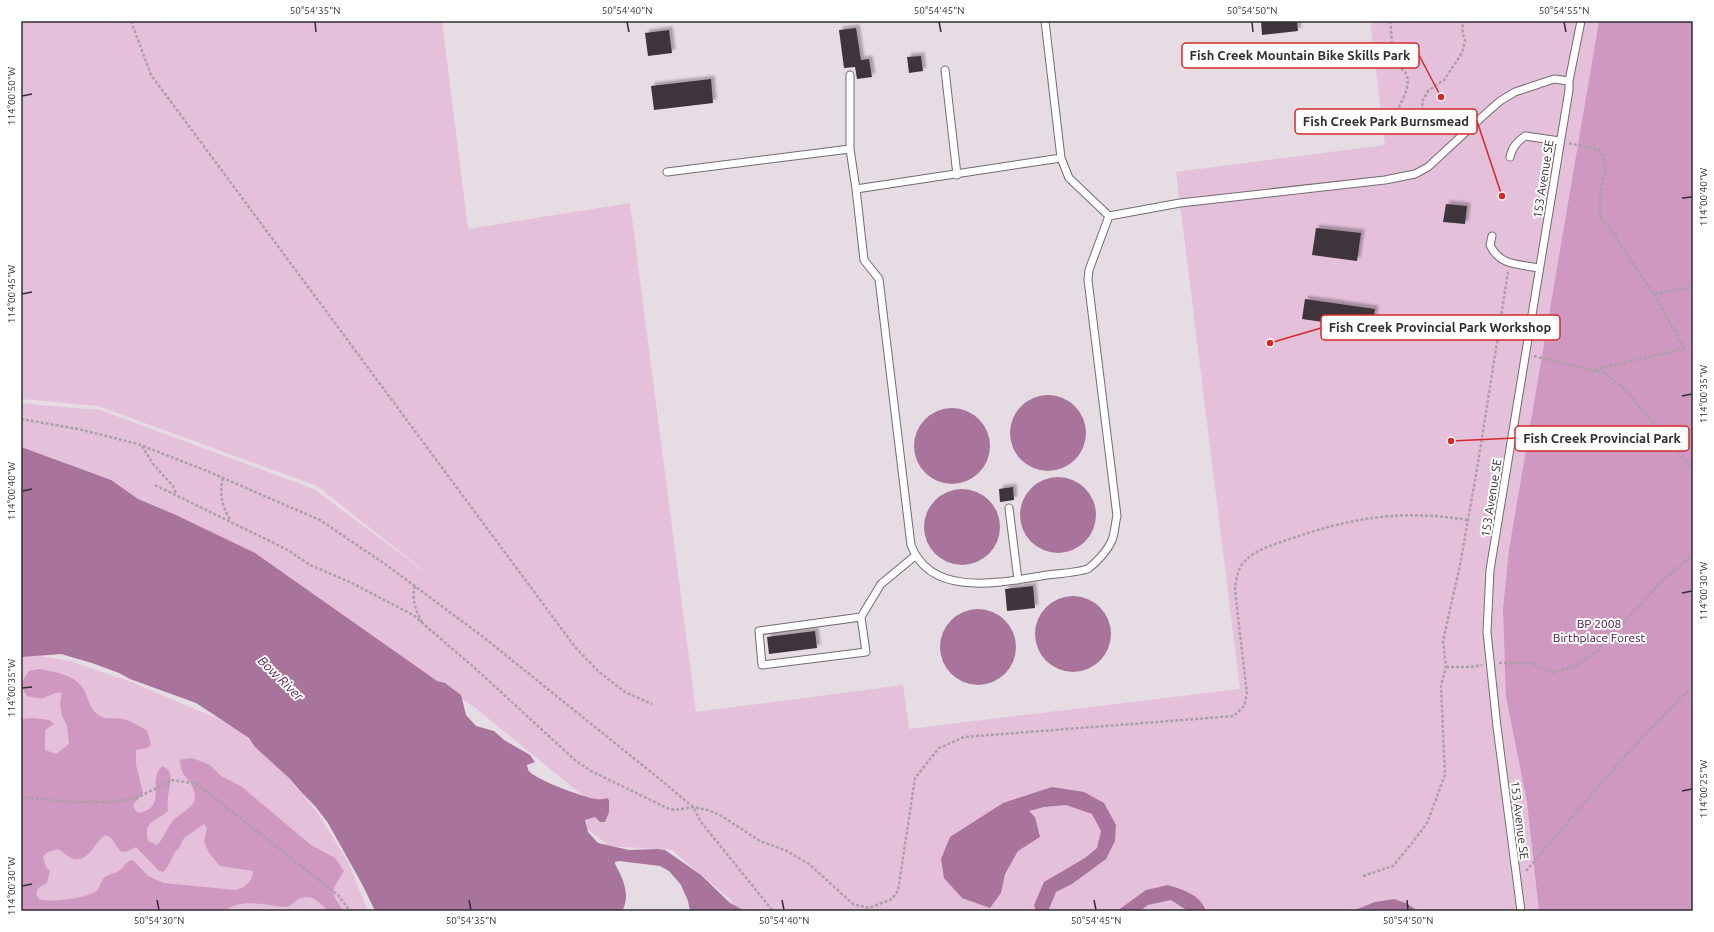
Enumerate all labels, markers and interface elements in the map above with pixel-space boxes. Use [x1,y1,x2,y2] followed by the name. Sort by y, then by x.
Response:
[290,5,340,16] text: 50°54'35"N
[602,5,652,16] text: 50°54'40"N
[914,5,964,16] text: 50°54'45"N
[1227,5,1277,16] text: 50°54'50"N
[1539,5,1589,16] text: 50°54'55"N
[1182,43,1419,68] callout: Fish Creek Mountain Bike Skills Park
[1190,48,1411,62] text: Fish Creek Mountain Bike Skills Park
[6,67,17,125] text: 114°00'50"W
[1295,109,1477,134] callout: Fish Creek Park Burnsmead
[1303,114,1469,128] text: Fish Creek Park Burnsmead
[1530,139,1556,219] street label: 153 Avenue SE
[1698,168,1709,226] text: 114°00'40"W
[6,265,17,323] text: 114°00'45"W
[1321,315,1560,340] callout: Fish Creek Provincial Park Workshop
[1329,320,1551,334] text: Fish Creek Provincial Park Workshop
[1698,365,1709,423] text: 114°00'35"W
[1515,426,1689,451] callout: Fish Creek Provincial Park
[1523,431,1682,445] text: Fish Creek Provincial Park
[1478,458,1504,538] street label: 153 Avenue SE
[6,462,17,520] text: 114°00'40"W
[1698,562,1709,620] text: 114°00'30"W
[1553,617,1645,644] park label: BP 2008 Birthplace Forest
[256,653,307,704] water label: Bow River
[6,659,17,717] text: 114°00'35"W
[1698,760,1709,818] text: 114°00'25"W
[1509,780,1531,860] street label: 153 Avenue SE
[6,857,17,915] text: 114°00'30"W
[134,915,184,926] text: 50°54'30"N
[446,915,496,926] text: 50°54'35"N
[759,915,809,926] text: 50°54'40"N
[1071,915,1121,926] text: 50°54'45"N
[1383,915,1433,926] text: 50°54'50"N

